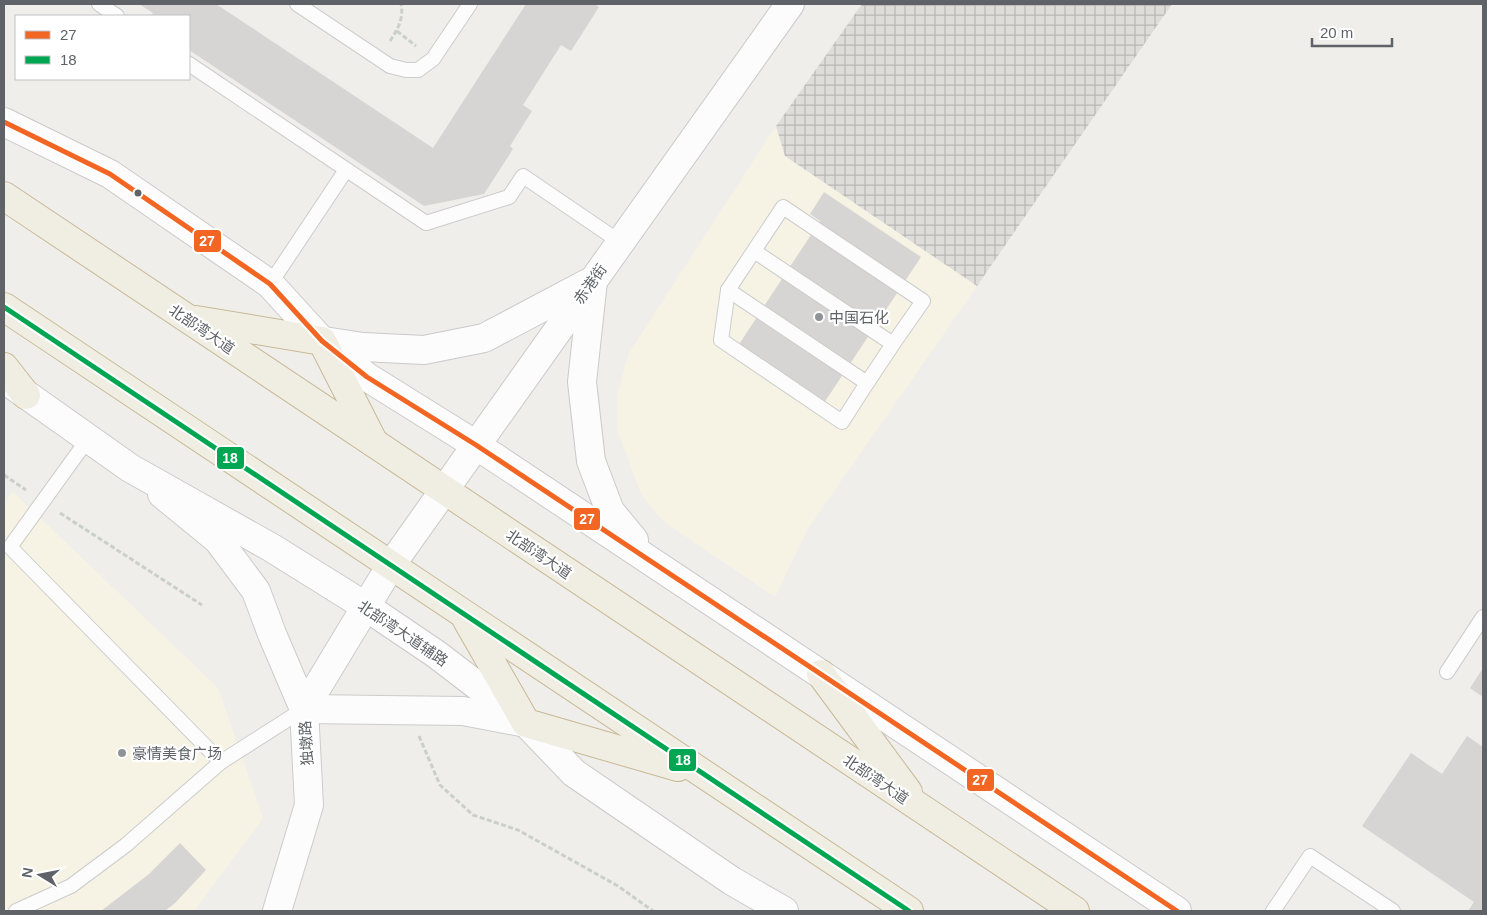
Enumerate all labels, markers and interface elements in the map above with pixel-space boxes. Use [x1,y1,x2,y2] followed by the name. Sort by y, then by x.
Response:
[15,15,190,80] legend
[1312,15,1392,47] scale bar
[1320,24,1353,41] text: 20 m
[60,26,77,43] text: 27
[60,51,77,68] text: 18
[133,188,143,198] unlabelled marker
[193,229,222,253] line badge: 27
[199,233,215,249] text: 27
[570,261,610,307] street label: 赤港街
[166,301,238,357] street label: 北部湾大道
[829,309,889,326] place label: 中国石化
[813,311,825,323] marker: 中国石化
[216,446,245,470] line badge: 18
[222,450,238,466] text: 18
[573,507,601,531] line badge: 27
[579,511,595,527] text: 27
[503,526,575,582] street label: 北部湾大道
[355,597,451,669] street label: 北部湾大道辅路
[296,720,316,766] street label: 独墩路
[132,745,222,762] place label: 豪情美食广场
[116,747,128,759] marker: 豪情美食广场
[668,748,697,772] line badge: 18
[840,751,912,807] street label: 北部湾大道
[675,752,691,768] text: 18
[966,768,995,792] line badge: 27
[972,772,988,788] text: 27
[15,850,65,900] north arrow
[18,866,36,879] text: N

